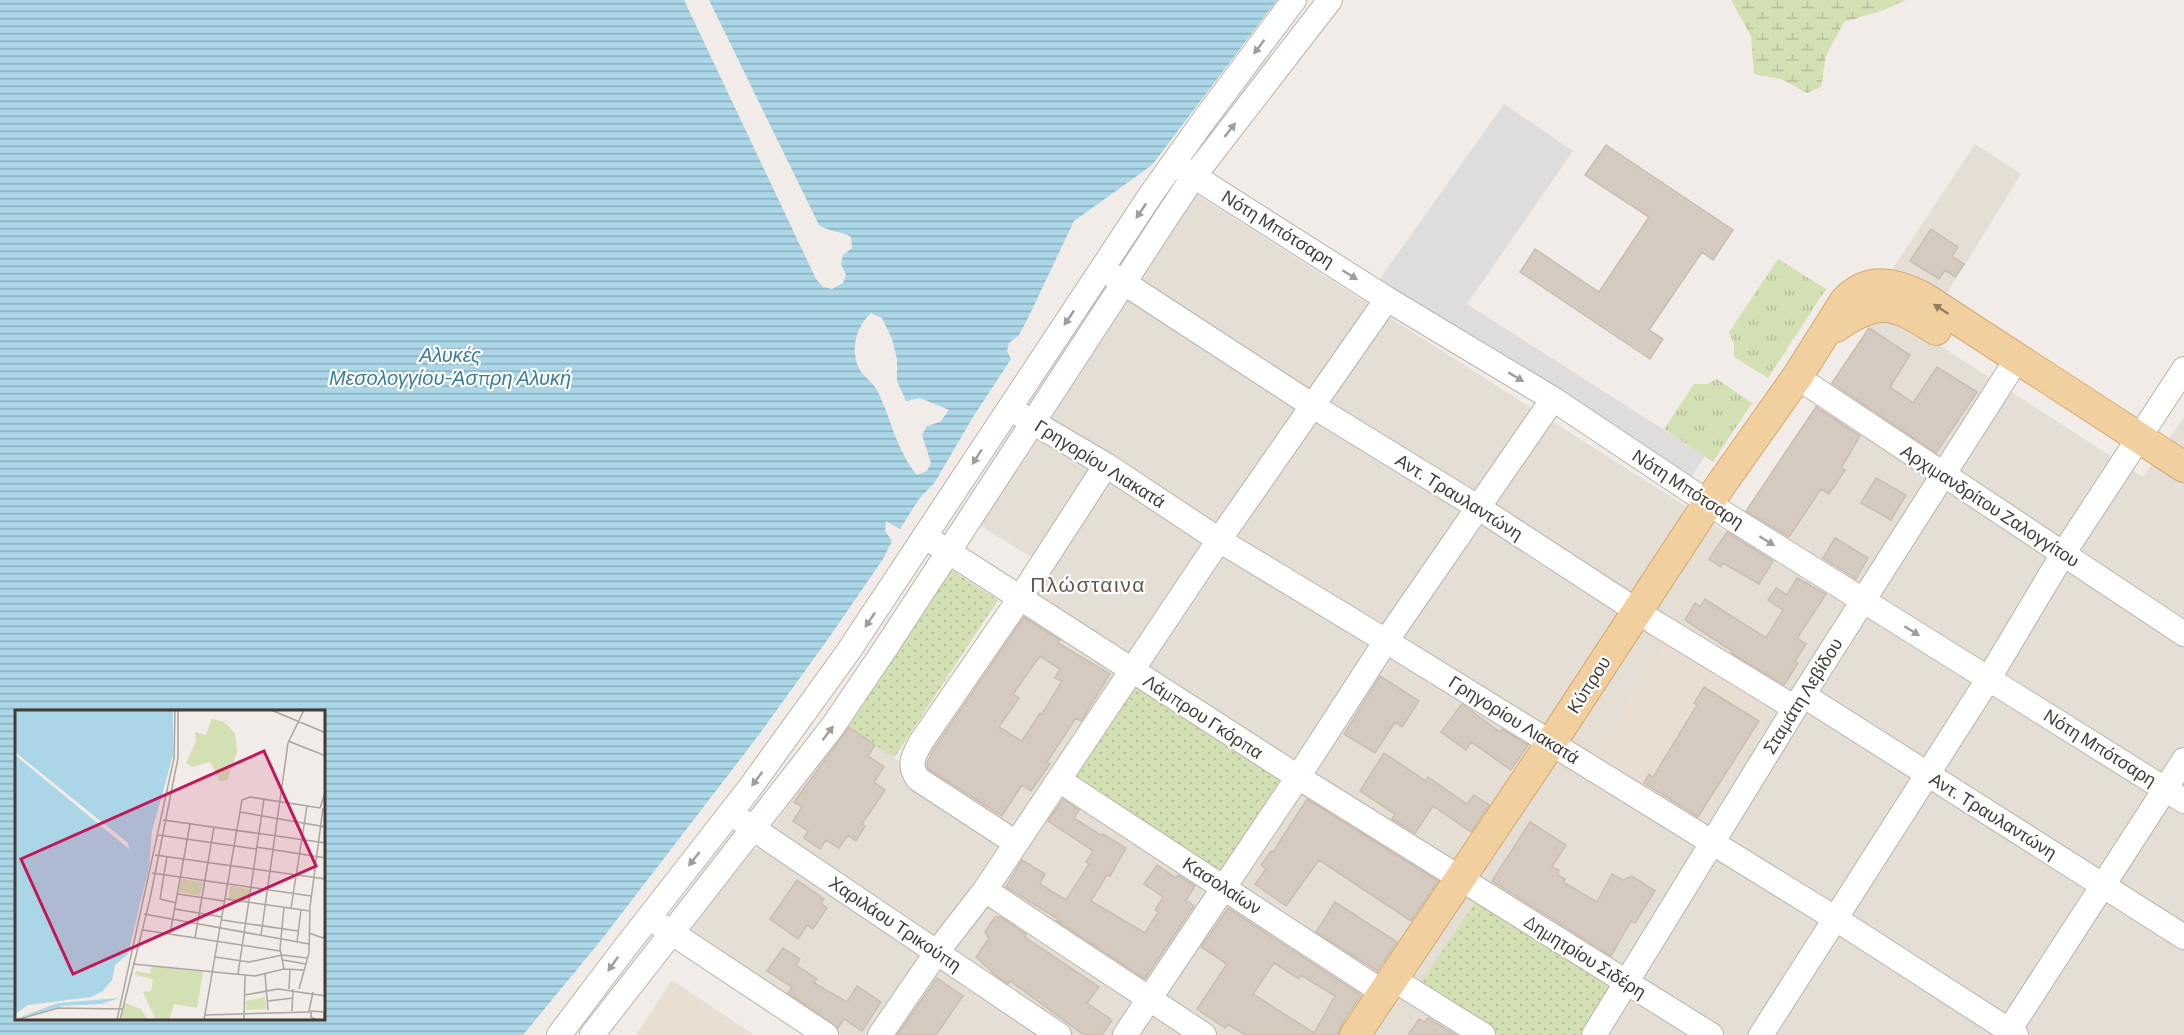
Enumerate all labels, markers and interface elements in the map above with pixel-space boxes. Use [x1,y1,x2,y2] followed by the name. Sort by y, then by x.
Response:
[1253,38,1265,54] one-way arrow
[1224,122,1237,138] one-way arrow
[1218,185,1339,272] street label: Νότη Μπότσαρη
[1135,203,1146,219] one-way arrow
[1342,269,1358,280] one-way arrow
[1933,304,1949,315] one-way arrow
[1064,310,1075,326] one-way arrow
[329,342,571,389] water label: Αλυκές Μεσολογγίου-Άσπρη Αλυκή
[1508,371,1524,382] one-way arrow
[1031,414,1170,512] street label: Γρηγορίου Λιακατά
[1897,439,2084,571] street label: Αρχιμανδρίτου Ζαλογγίτου
[1629,444,1748,532] street label: Νότη Μπότσαρη
[1392,448,1527,544] street label: Αντ. Τραυλαντώνη
[972,449,983,465] one-way arrow
[1759,535,1776,546] one-way arrow
[1030,571,1146,596] district label: Πλώσταινα
[864,612,875,628] one-way arrow
[1904,625,1920,636] one-way arrow
[1758,633,1847,758] street label: Σταμάτη Λεβίδου
[1562,652,1615,717] street label: Κύπρου
[1139,669,1268,763] street label: Λάμπρου Γκόρπα
[1445,670,1584,768] street label: Γρηγορίου Λιακατά
[2040,704,2161,791] street label: Νότη Μπότσαρη
[15,710,326,1020] inset map
[822,725,834,741] one-way arrow
[1926,767,2061,863] street label: Αντ. Τραυλαντώνη
[751,771,763,786] one-way arrow
[689,852,701,867] one-way arrow
[1179,852,1266,919] street label: Κασολαίων
[825,871,966,976] street label: Χαριλάου Τρικούπη
[1521,910,1651,1002] street label: Δημητρίου Σιδέρη
[607,955,619,971] one-way arrow

